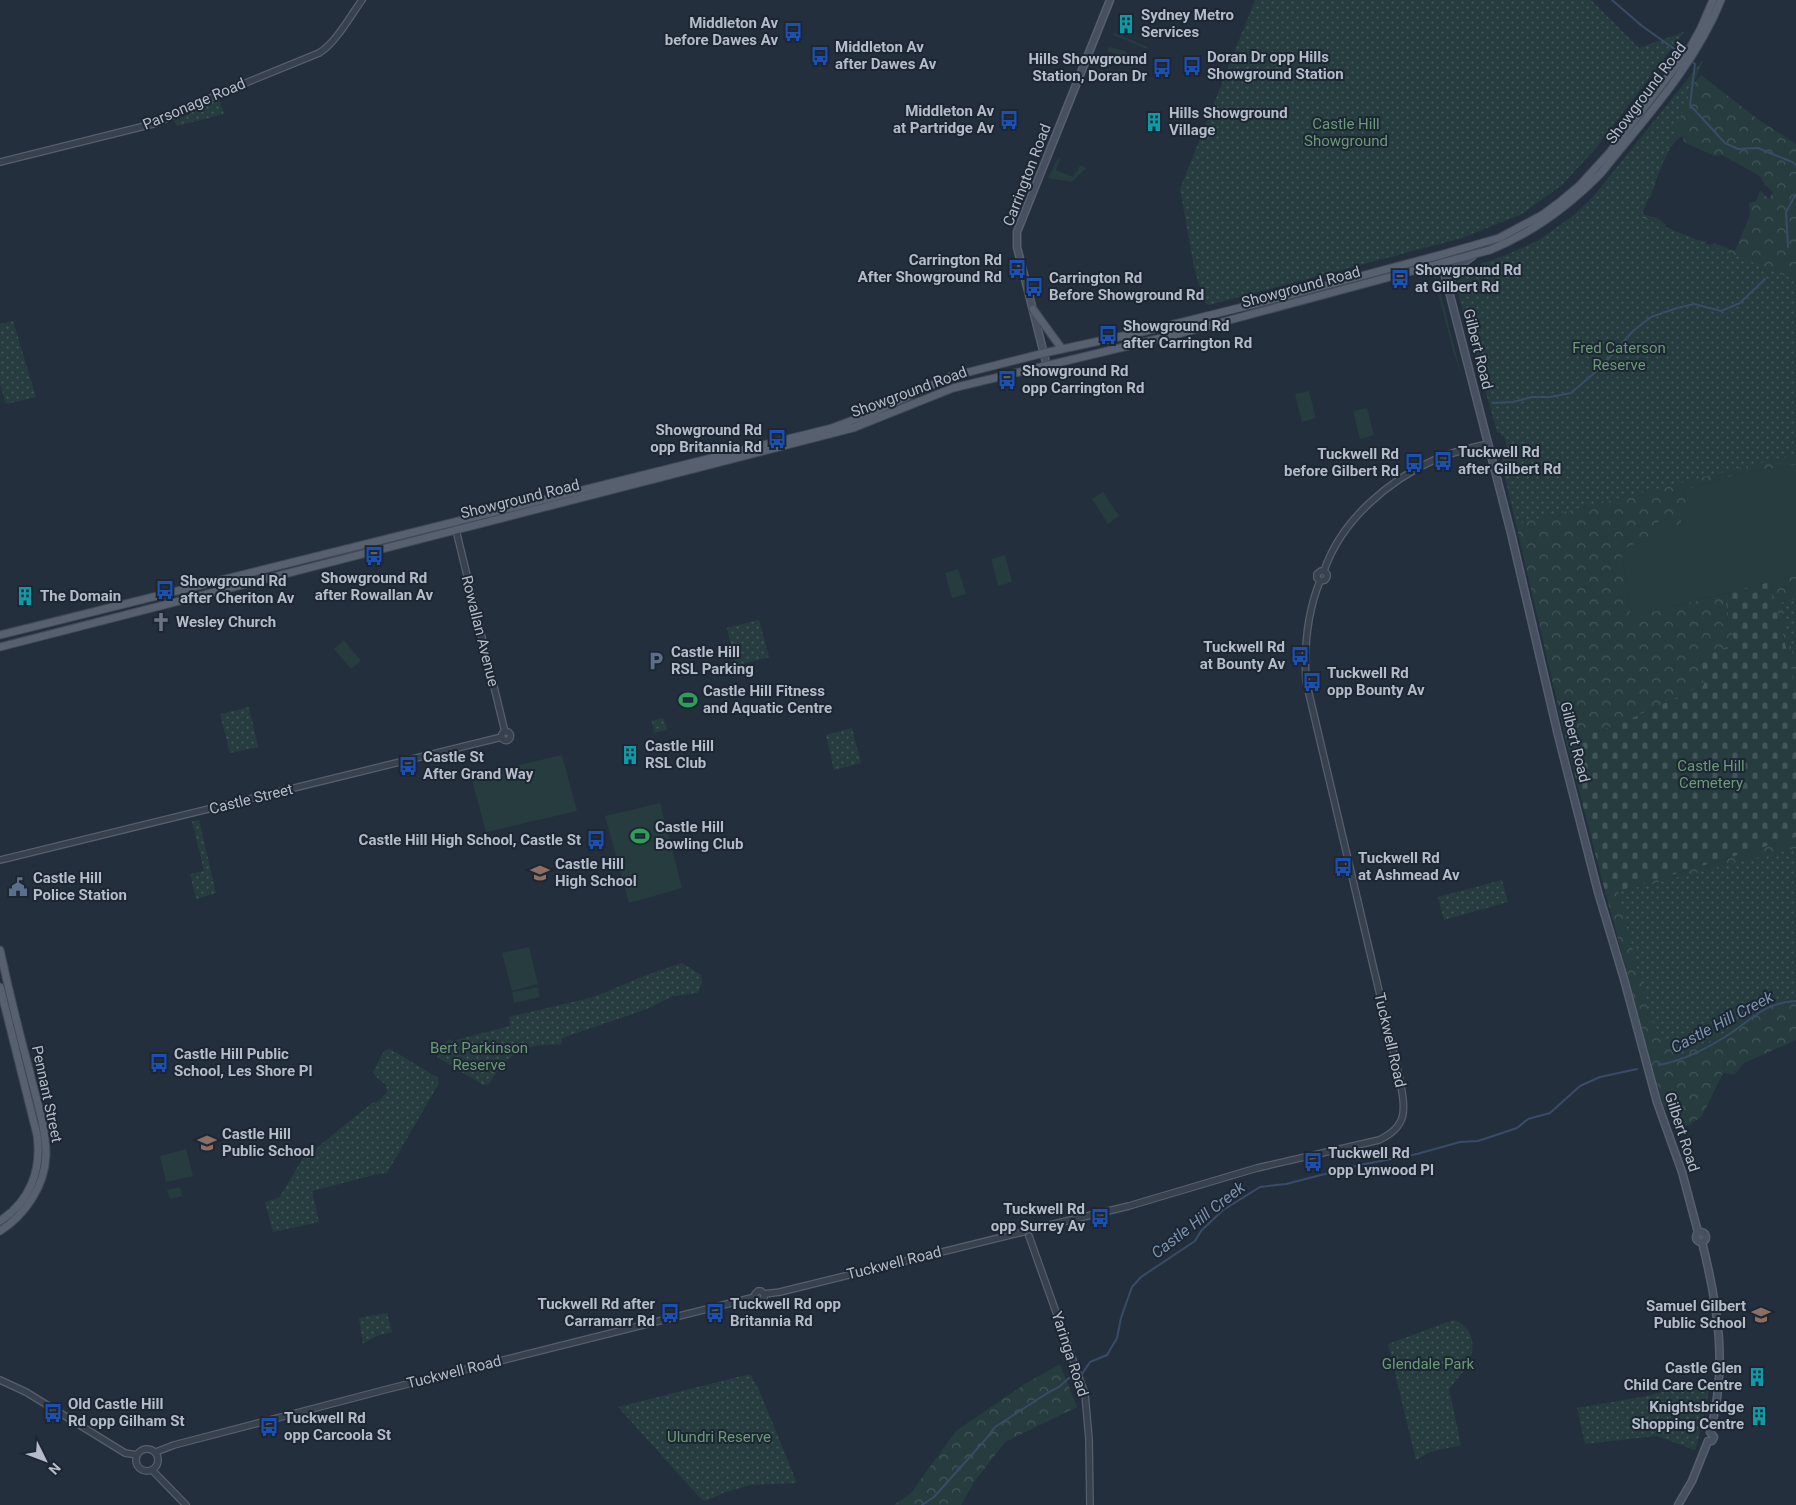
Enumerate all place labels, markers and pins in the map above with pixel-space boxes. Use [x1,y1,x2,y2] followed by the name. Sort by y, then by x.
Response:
[1141,6,1234,41] place label: Sydney Metro Services
[1115,13,1137,35] building icon: Sydney Metro Services
[665,14,778,49] place label: Middleton Av before Dawes Av
[782,21,804,43] bus stop icon: Middleton Av before Dawes Av
[835,38,937,73] place label: Middleton Av after Dawes Av
[809,45,831,67] bus stop icon: Middleton Av after Dawes Av
[1207,48,1344,83] place label: Doran Dr opp Hills Showground Station
[1028,50,1147,85] place label: Hills Showground Station, Doran Dr
[1181,55,1203,77] bus stop icon: Doran Dr opp Hills Showground Station
[1151,57,1173,79] bus stop icon: Hills Showground Station, Doran Dr
[893,102,994,137] place label: Middleton Av at Partridge Av
[1169,104,1288,139] place label: Hills Showground Village
[998,109,1020,131] bus stop icon: Middleton Av at Partridge Av
[1143,111,1165,133] building icon: Hills Showground Village
[858,251,1002,286] place label: Carrington Rd After Showground Rd
[1006,258,1028,280] bus stop icon: Carrington Rd After Showground Rd
[1415,261,1521,296] place label: Showground Rd at Gilbert Rd
[1389,268,1411,290] bus stop icon: Showground Rd at Gilbert Rd
[1049,269,1204,304] place label: Carrington Rd Before Showground Rd
[1023,276,1045,298] bus stop icon: Carrington Rd Before Showground Rd
[1123,317,1252,352] place label: Showground Rd after Carrington Rd
[1097,324,1119,346] bus stop icon: Showground Rd after Carrington Rd
[1022,362,1144,397] place label: Showground Rd opp Carrington Rd
[996,369,1018,391] bus stop icon: Showground Rd opp Carrington Rd
[650,421,762,456] place label: Showground Rd opp Britannia Rd
[766,428,788,450] bus stop icon: Showground Rd opp Britannia Rd
[1458,443,1561,478] place label: Tuckwell Rd after Gilbert Rd
[1284,445,1399,480] place label: Tuckwell Rd before Gilbert Rd
[1432,450,1454,472] bus stop icon: Tuckwell Rd after Gilbert Rd
[1403,452,1425,474] bus stop icon: Tuckwell Rd before Gilbert Rd
[363,545,385,567] bus stop icon: Showground Rd after Rowallan Av
[315,569,434,604] place label: Showground Rd after Rowallan Av
[180,572,295,607] place label: Showground Rd after Cheriton Av
[154,579,176,601] bus stop icon: Showground Rd after Cheriton Av
[14,585,36,607] building icon: The Domain
[40,587,121,605] place label: The Domain
[150,611,172,633] church icon: Wesley Church
[176,613,276,631] place label: Wesley Church
[1200,638,1285,673] place label: Tuckwell Rd at Bounty Av
[671,643,754,678] place label: Castle Hill RSL Parking
[1289,645,1311,667] bus stop icon: Tuckwell Rd at Bounty Av
[645,650,667,672] parking icon: Castle Hill RSL Parking
[1327,664,1425,699] place label: Tuckwell Rd opp Bounty Av
[1301,671,1323,693] bus stop icon: Tuckwell Rd opp Bounty Av
[703,682,832,717] place label: Castle Hill Fitness and Aquatic Centre
[677,689,699,711] sports icon: Castle Hill Fitness and Aquatic Centre
[645,737,714,772] place label: Castle Hill RSL Club
[619,744,641,766] building icon: Castle Hill RSL Club
[423,748,534,783] place label: Castle St After Grand Way
[397,755,419,777] bus stop icon: Castle St After Grand Way
[655,818,743,853] place label: Castle Hill Bowling Club
[629,825,651,847] sports icon: Castle Hill Bowling Club
[585,829,607,851] bus stop icon: Castle Hill High School, Castle St
[359,831,581,849] place label: Castle Hill High School, Castle St
[1358,849,1460,884] place label: Tuckwell Rd at Ashmead Av
[555,855,637,890] place label: Castle Hill High School
[1332,856,1354,878] bus stop icon: Tuckwell Rd at Ashmead Av
[529,862,551,884] school or university icon: Castle Hill High School
[33,869,127,904] place label: Castle Hill Police Station
[7,876,29,898] public building icon: Castle Hill Police Station
[174,1045,312,1080] place label: Castle Hill Public School, Les Shore Pl
[148,1052,170,1074] bus stop icon: Castle Hill Public School, Les Shore Pl
[222,1125,314,1160] place label: Castle Hill Public School
[196,1132,218,1154] school or university icon: Castle Hill Public School
[1328,1144,1434,1179] place label: Tuckwell Rd opp Lynwood Pl
[1302,1151,1324,1173] bus stop icon: Tuckwell Rd opp Lynwood Pl
[991,1200,1085,1235] place label: Tuckwell Rd opp Surrey Av
[1089,1207,1111,1229] bus stop icon: Tuckwell Rd opp Surrey Av
[537,1295,656,1330] place label: Tuckwell Rd after Carramarr Rd
[730,1295,841,1330] place label: Tuckwell Rd opp Britannia Rd
[1646,1297,1746,1332] place label: Samuel Gilbert Public School
[659,1302,681,1324] bus stop icon: Tuckwell Rd after Carramarr Rd
[704,1302,726,1324] bus stop icon: Tuckwell Rd opp Britannia Rd
[1750,1304,1772,1326] school or university icon: Samuel Gilbert Public School
[1624,1359,1742,1394] place label: Castle Glen Child Care Centre
[1746,1366,1768,1388] building icon: Castle Glen Child Care Centre
[68,1395,184,1430] place label: Old Castle Hill Rd opp Gilham St
[1631,1398,1744,1433] place label: Knightsbridge Shopping Centre
[42,1402,64,1424] bus stop icon: Old Castle Hill Rd opp Gilham St
[1748,1405,1770,1427] building icon: Knightsbridge Shopping Centre
[284,1409,391,1444] place label: Tuckwell Rd opp Carcoola St
[258,1416,280,1438] bus stop icon: Tuckwell Rd opp Carcoola St

